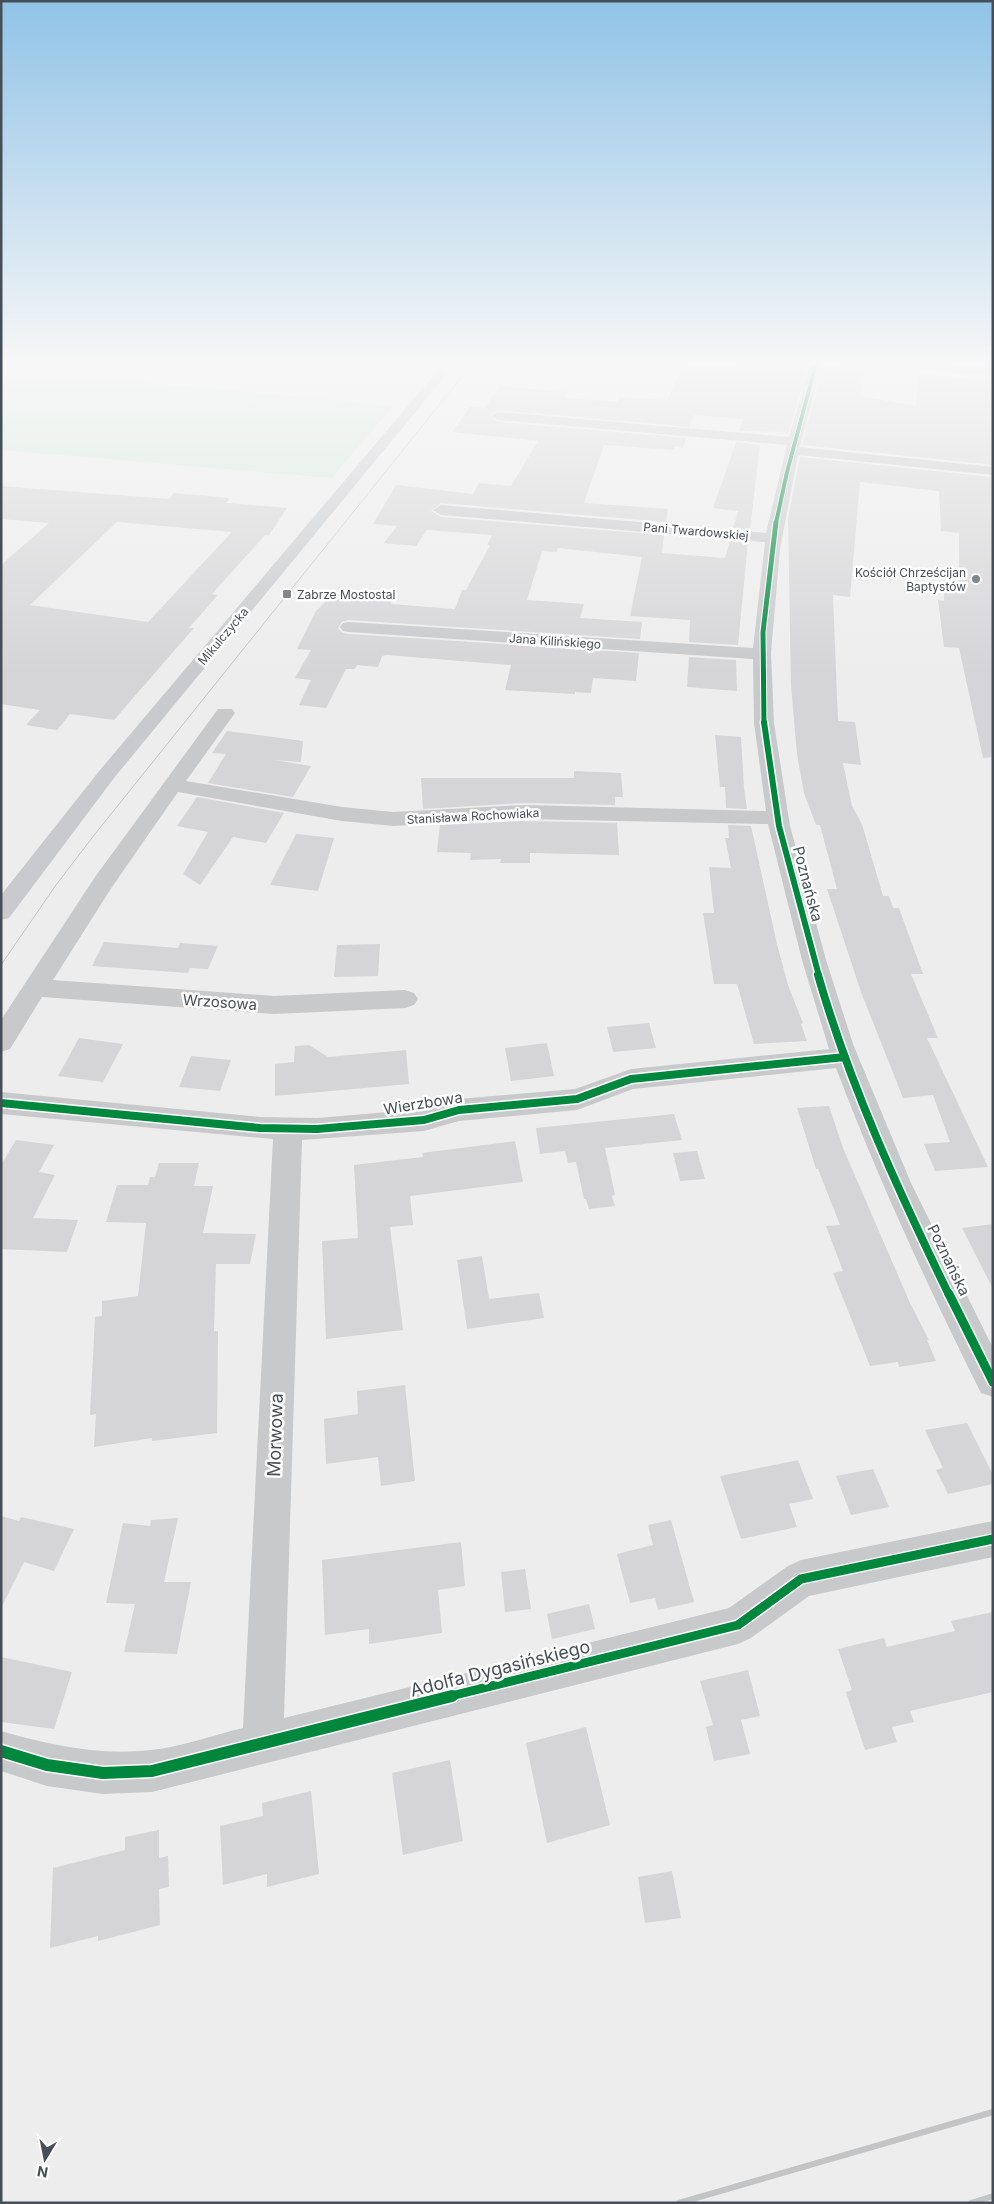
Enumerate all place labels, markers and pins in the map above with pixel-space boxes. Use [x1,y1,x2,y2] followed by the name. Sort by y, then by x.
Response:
[855,565,966,594] place label: Kościół Chrześcijan Baptystów
[970,573,982,585] marker: Kościół Chrześcijan Baptystów
[297,587,395,602] place label: Zabrze Mostostal
[281,588,293,600] marker: Zabrze Mostostal

